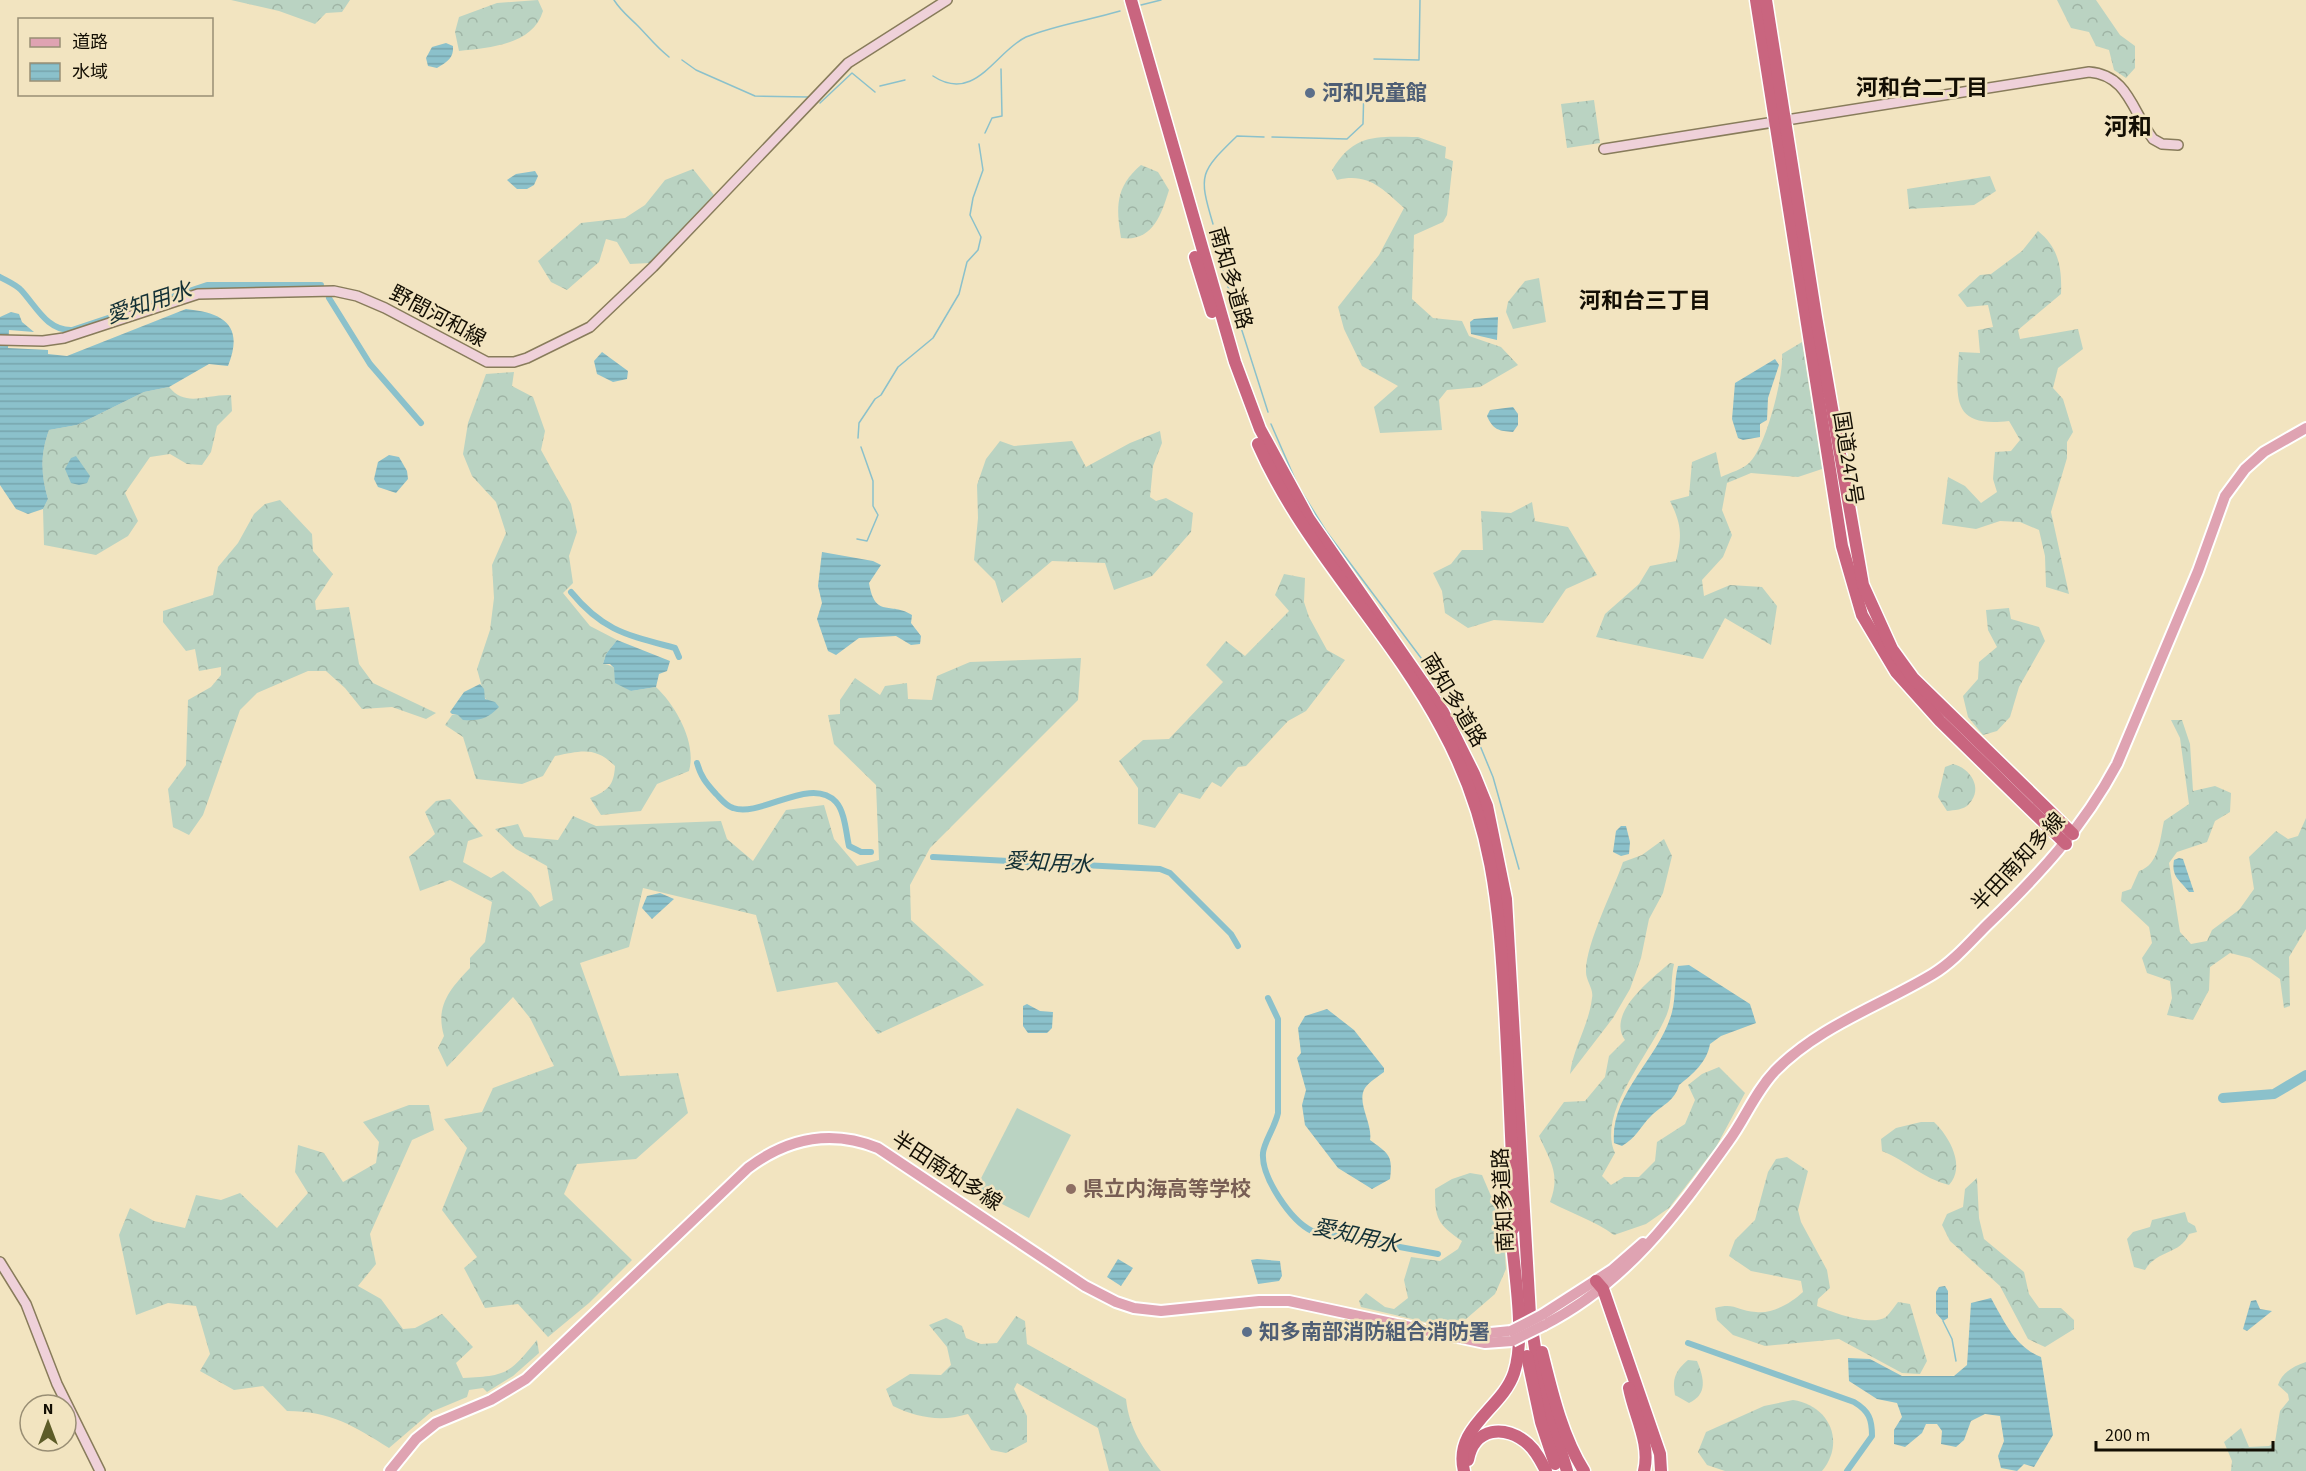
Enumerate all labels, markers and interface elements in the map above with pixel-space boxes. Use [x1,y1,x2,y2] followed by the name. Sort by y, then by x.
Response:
[18,18,213,96] legend
[72,30,108,55] text: 道路
[72,60,108,85] text: 水域
[1856,72,1988,104] district label: 河和台二丁目
[1322,78,1427,108] place label: 河和児童館
[1303,86,1317,100] marker: 河和児童館
[2104,110,2152,145] district label: 河和
[1202,223,1260,333] street label: 南知多道路
[102,274,198,332] water label: 愛知用水
[385,278,491,354] street label: 野間河和線
[1579,285,1711,317] district label: 河和台三丁目
[1826,409,1870,507] street label: 国道247号
[1414,647,1494,753] street label: 南知多道路
[1964,806,2072,918] street label: 半田南知多線
[1003,845,1095,881] water label: 愛知用水
[886,1124,1008,1218] street label: 半田南知多線
[1485,1147,1521,1253] street label: 南知多道路
[1083,1174,1251,1204] place label: 県立内海高等学校
[1064,1182,1078,1196] marker: 県立内海高等学校
[1310,1211,1404,1262] water label: 愛知用水
[1259,1317,1490,1347] place label: 知多南部消防組合消防署
[1240,1325,1254,1339] marker: 知多南部消防組合消防署
[18,1393,78,1453] north arrow
[43,1398,53,1420] text: N
[2096,1414,2273,1452] scale bar
[2105,1423,2150,1448] text: 200 m

